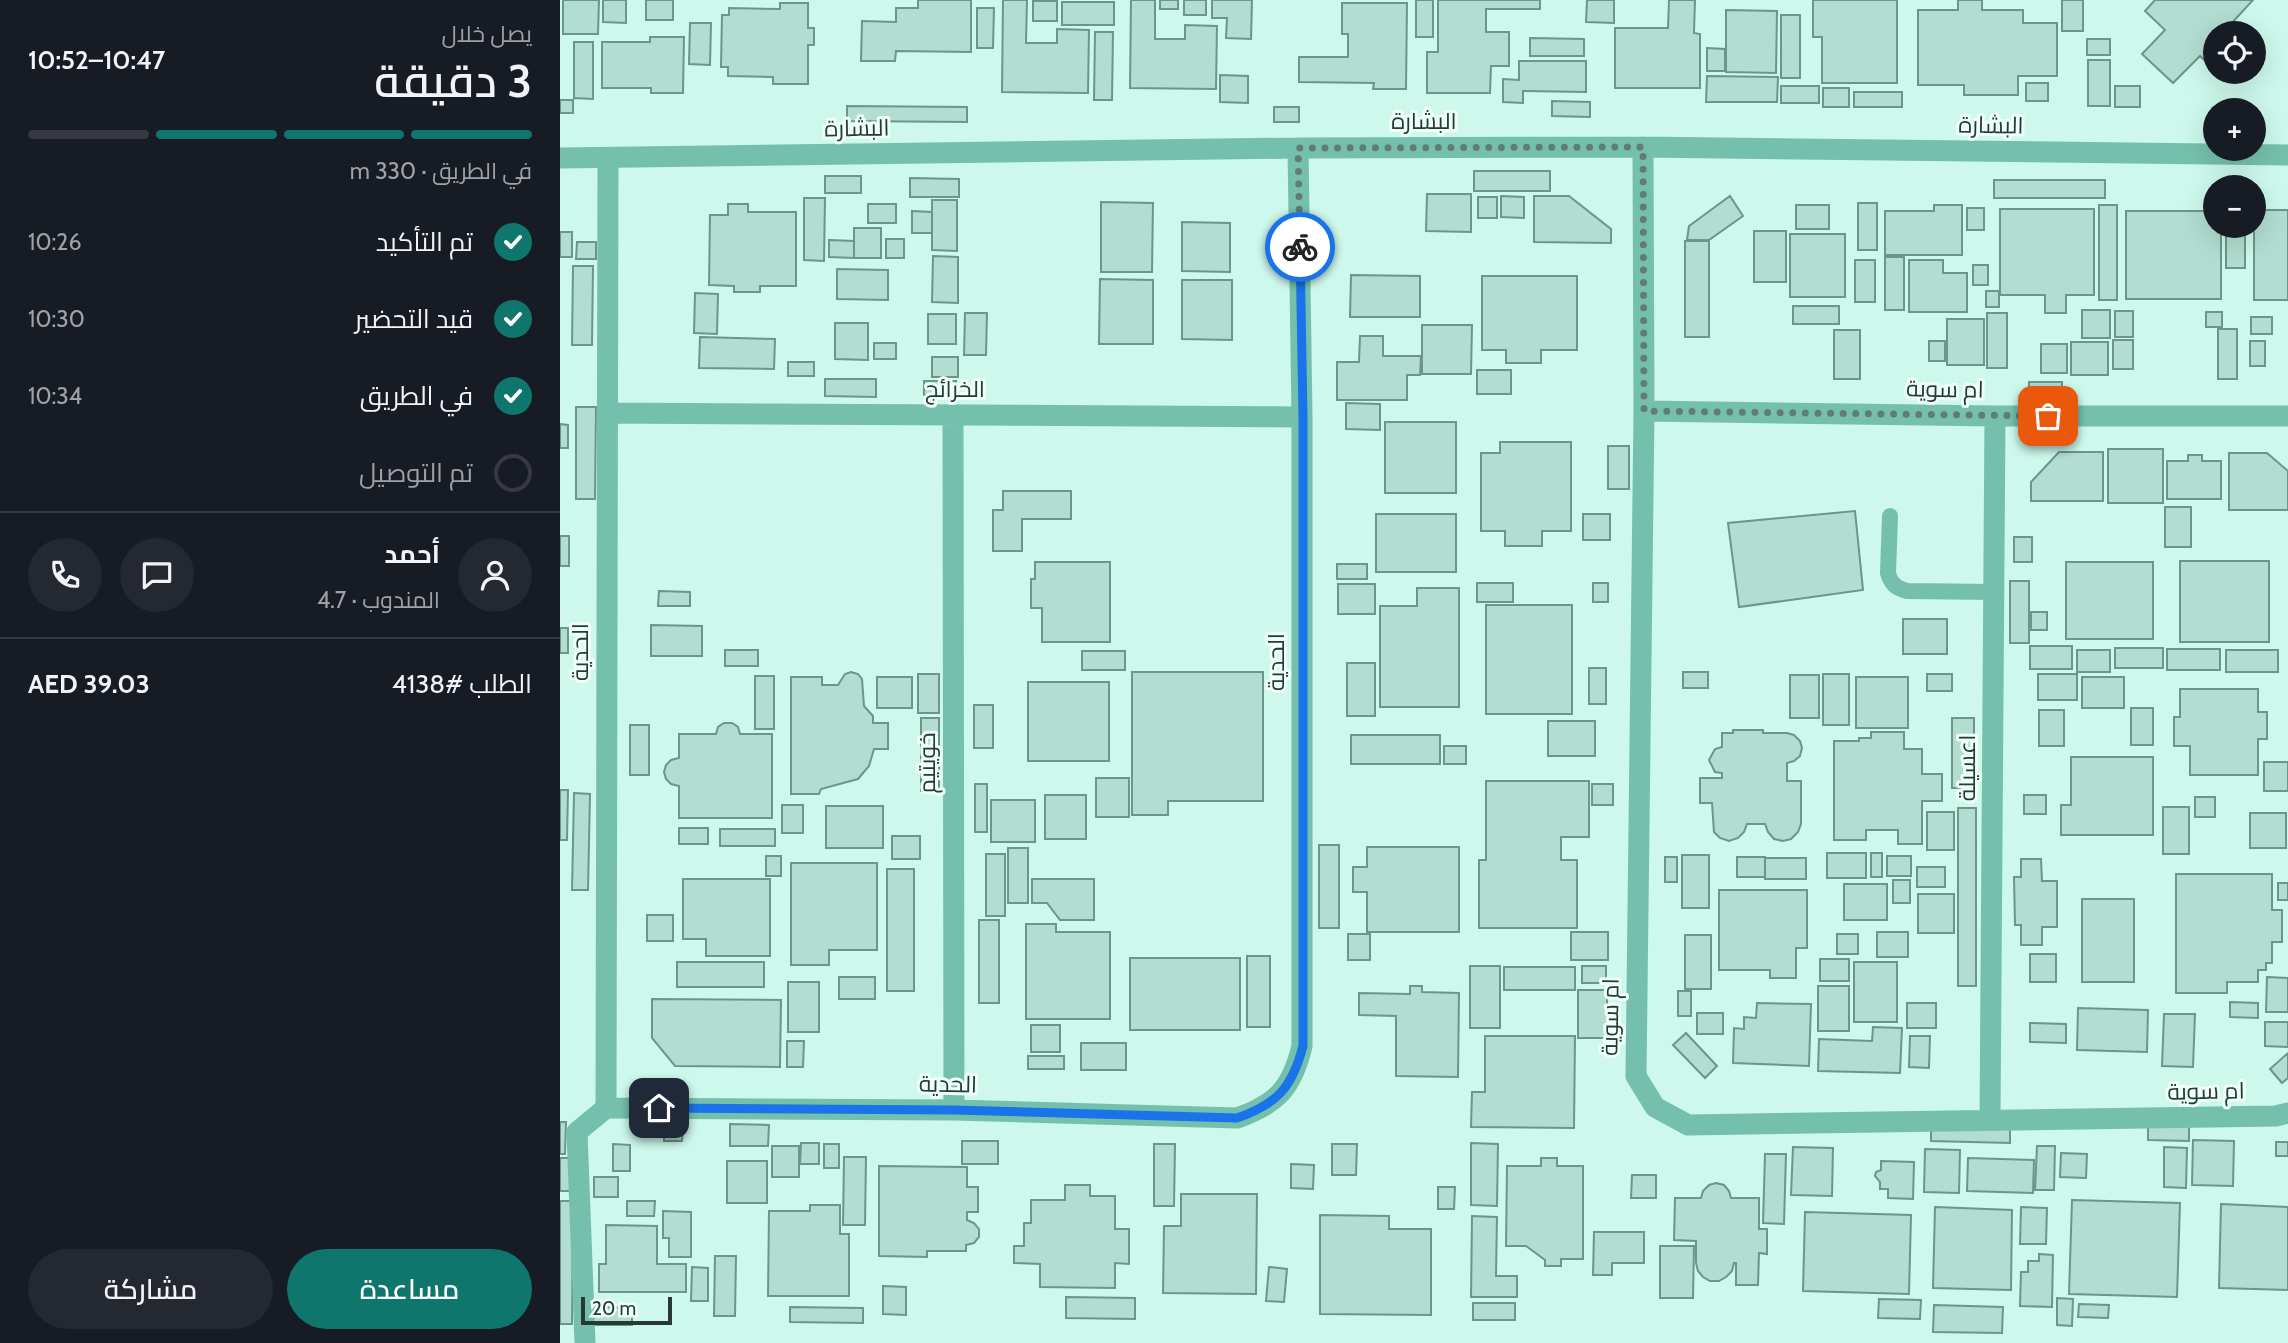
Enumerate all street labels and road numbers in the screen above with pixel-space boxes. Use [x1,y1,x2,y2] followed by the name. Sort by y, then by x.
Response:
[1391,107,1457,135] street label: البشارة
[1958,110,2024,140] street label: البشارة
[824,113,890,143] street label: البشارة
[1906,374,1984,406] street label: ام سوية
[925,375,985,405] street label: الخرائج
[566,623,594,681] street label: الحدية
[1262,633,1290,691] street label: الحدية
[913,733,943,793] street label: خويتيم
[1953,735,1981,801] street label: اعسيلة
[1595,978,1627,1056] street label: ام سوية
[919,1069,977,1099] street label: الحدية
[2167,1076,2245,1108] street label: ام سوية

